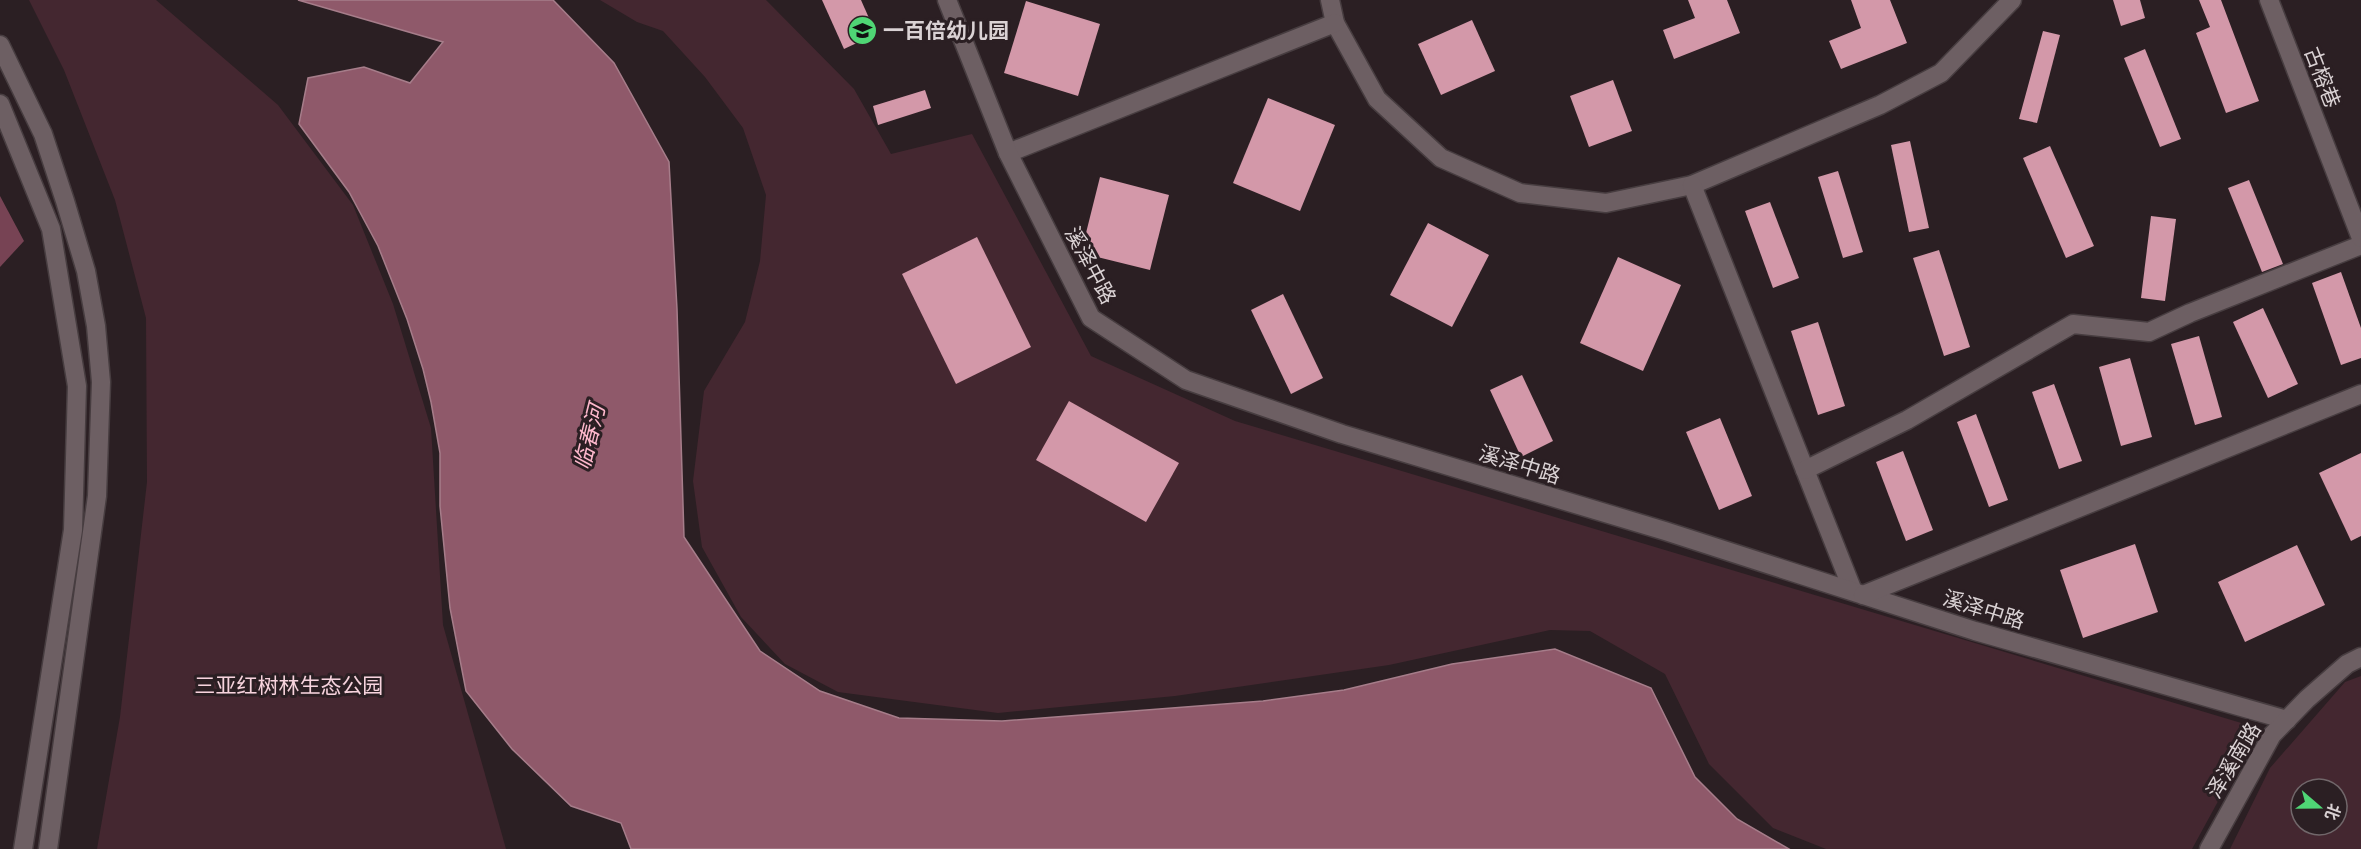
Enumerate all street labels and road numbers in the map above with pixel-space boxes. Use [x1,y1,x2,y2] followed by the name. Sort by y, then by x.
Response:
[2300,43,2346,111] street label: 古榕巷
[1060,222,1122,308] street label: 溪泽中路
[1476,439,1564,489] street label: 溪泽中路
[1940,584,2028,634] street label: 溪泽中路
[2200,717,2266,803] street label: 泽溪南路

